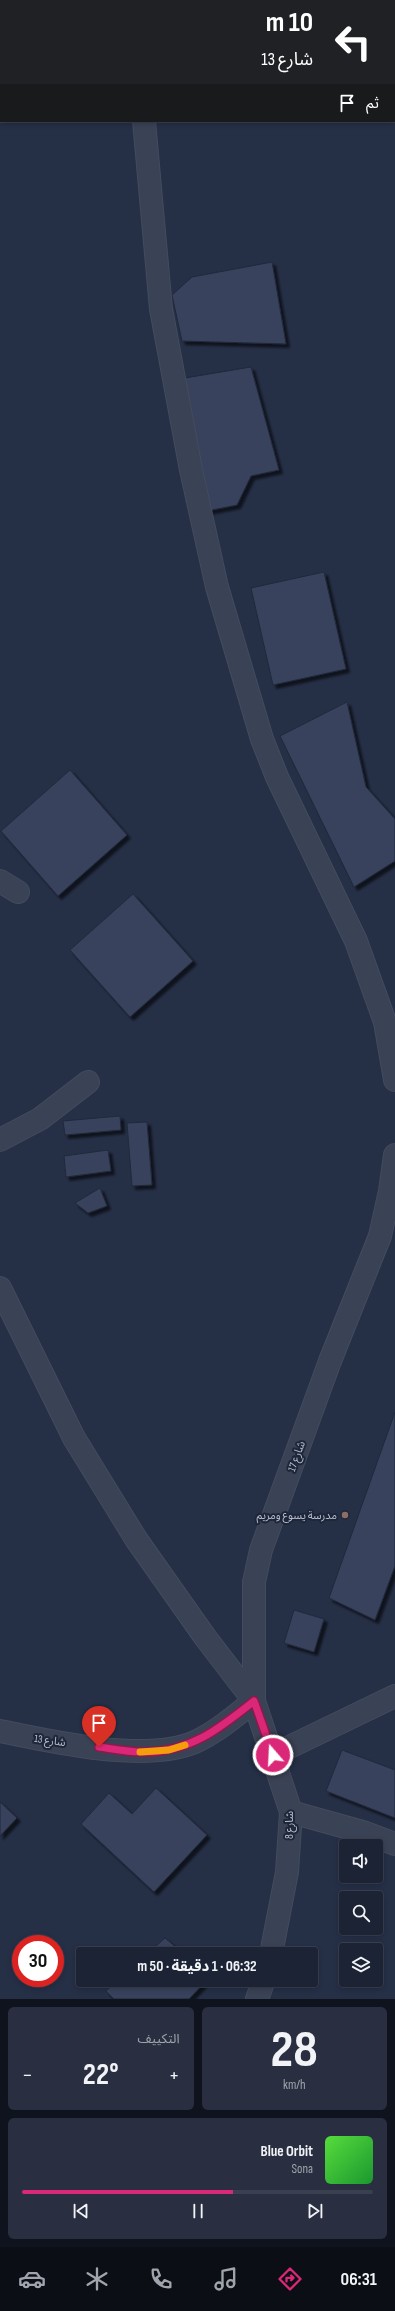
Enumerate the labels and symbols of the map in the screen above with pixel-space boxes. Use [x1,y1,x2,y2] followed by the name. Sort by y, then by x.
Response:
[285,1439,309,1474] street label: شارع 17
[257,1509,337,1524] place label: مدرسة يسوع ومريم
[340,1510,350,1520] marker: مدرسة يسوع ومريم
[82,1706,116,1747] pin
[33,1732,67,1750] street label: شارع 13
[252,1734,294,1776] position arrow
[283,1811,297,1839] street label: شارع 8
[12,1935,64,1987] speed limit sign: 30

